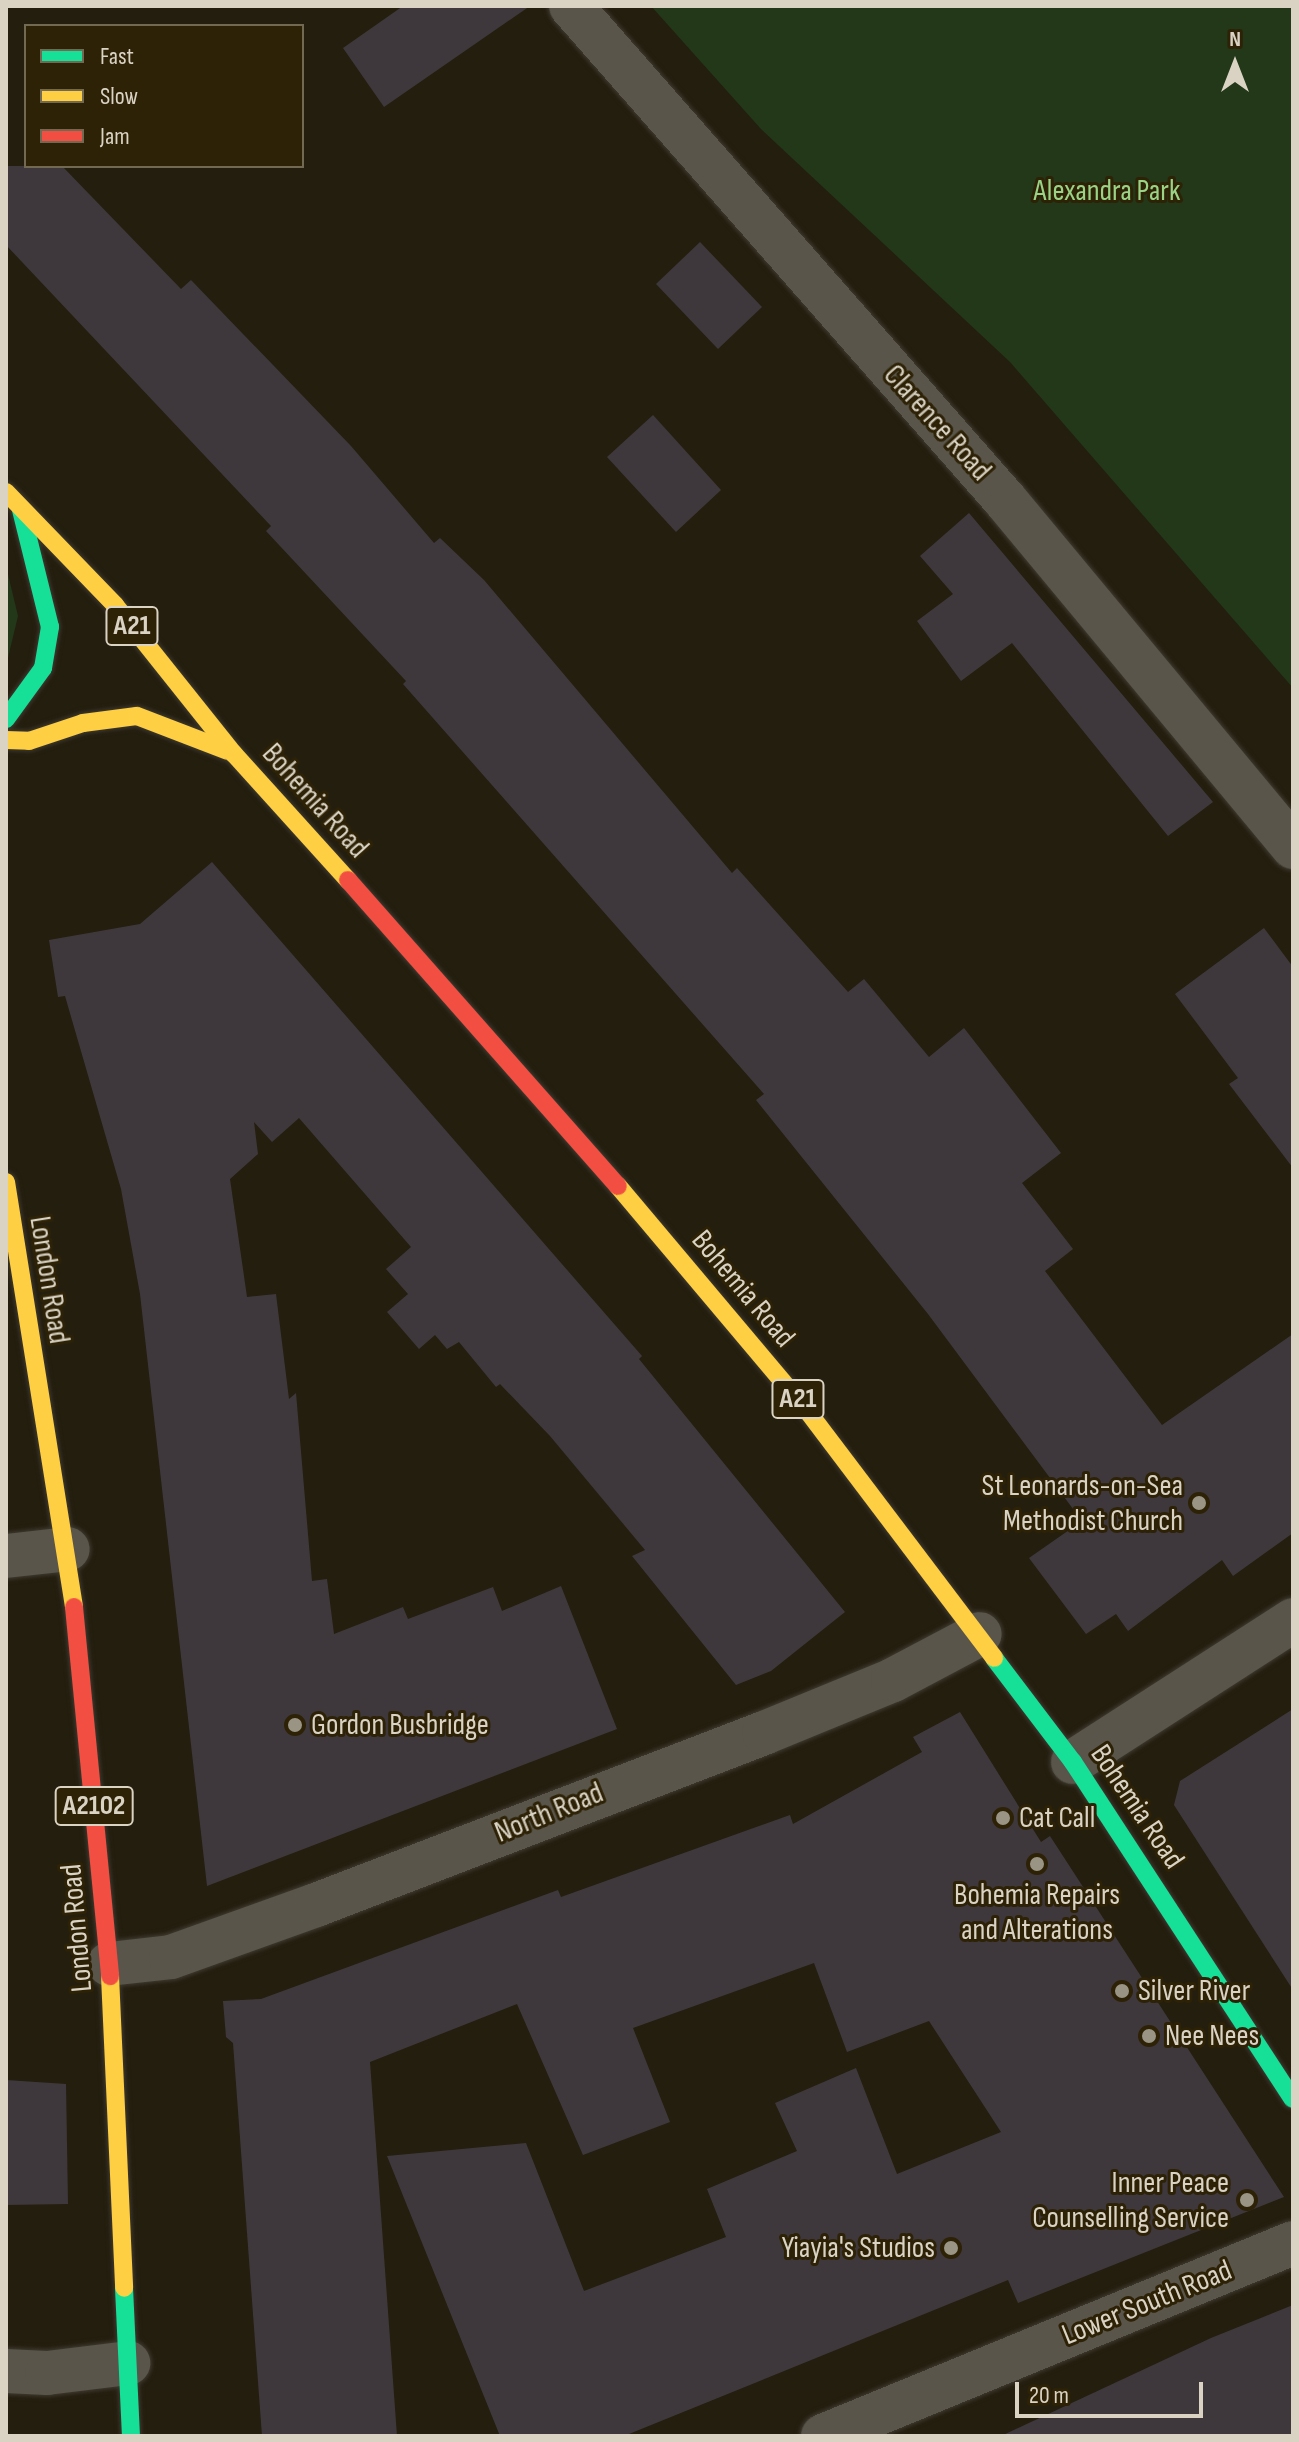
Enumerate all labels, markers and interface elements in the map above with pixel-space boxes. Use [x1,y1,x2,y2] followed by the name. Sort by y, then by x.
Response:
[24,24,304,168] legend
[1195,24,1275,104] north arrow
[1229,26,1241,53] text: N
[100,42,134,71] text: Fast
[100,82,138,111] text: Slow
[100,122,130,151] text: Jam
[1034,173,1180,209] park label: Alexandra Park
[876,358,998,488] street label: Clarence Road
[104,602,160,650] road number: A21
[254,736,376,866] street label: Bohemia Road
[21,1214,77,1346] street label: London Road
[684,1223,802,1355] street label: Bohemia Road
[770,1375,826,1423] road number: A21
[982,1468,1183,1538] place label: St Leonards-on-Sea Methodist Church
[1190,1494,1208,1512] marker: St Leonards-on-Sea Methodist Church
[311,1707,489,1743] place label: Gordon Busbridge
[286,1716,304,1734] marker: Gordon Busbridge
[1082,1738,1192,1876] street label: Bohemia Road
[490,1775,608,1851] street label: North Road
[54,1782,134,1830] road number: A2102
[1019,1800,1095,1836] place label: Cat Call
[994,1809,1012,1827] marker: Cat Call
[1028,1855,1046,1873] marker: Bohemia Repairs and Alterations
[53,1862,101,1994] street label: London Road
[954,1877,1120,1948] place label: Bohemia Repairs and Alterations
[1138,1973,1250,2009] place label: Silver River
[1113,1982,1131,2000] marker: Silver River
[1165,2018,1259,2054] place label: Nee Nees
[1140,2027,1158,2045] marker: Nee Nees
[1032,2165,1229,2236] place label: Inner Peace Counselling Service
[1236,2189,1258,2211] marker: Inner Peace Counselling Service
[782,2230,935,2266] place label: Yiayia's Studios
[942,2239,960,2257] marker: Yiayia's Studios
[1057,2253,1237,2353] street label: Lower South Road
[1019,2366,1207,2416] scale bar
[1029,2381,1069,2410] text: 20 m

